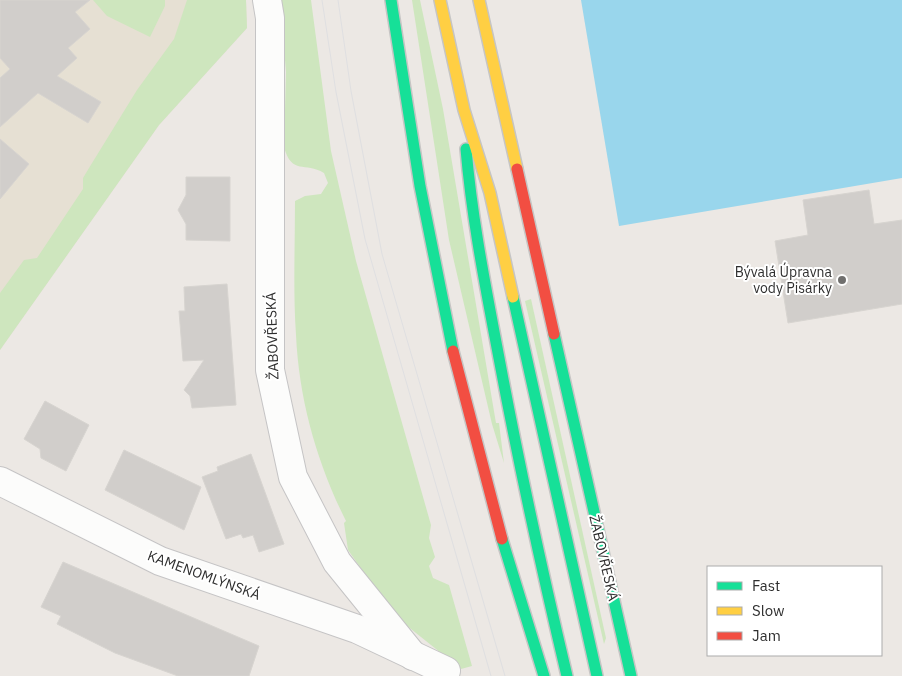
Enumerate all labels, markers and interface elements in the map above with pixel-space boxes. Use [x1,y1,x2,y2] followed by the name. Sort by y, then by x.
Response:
[735,262,833,297] place label: Bývalá Úpravna vody Pisárky
[836,274,848,286] marker: Bývalá Úpravna vody Pisárky
[260,292,283,380] street label: ŽABOVŘESKÁ
[585,513,624,603] street label: ŽABOVŘESKÁ
[145,545,263,604] street label: KAMENOMLÝNSKÁ
[707,566,882,656] legend
[752,576,780,595] text: Fast
[752,601,785,620] text: Slow
[752,626,781,645] text: Jam

